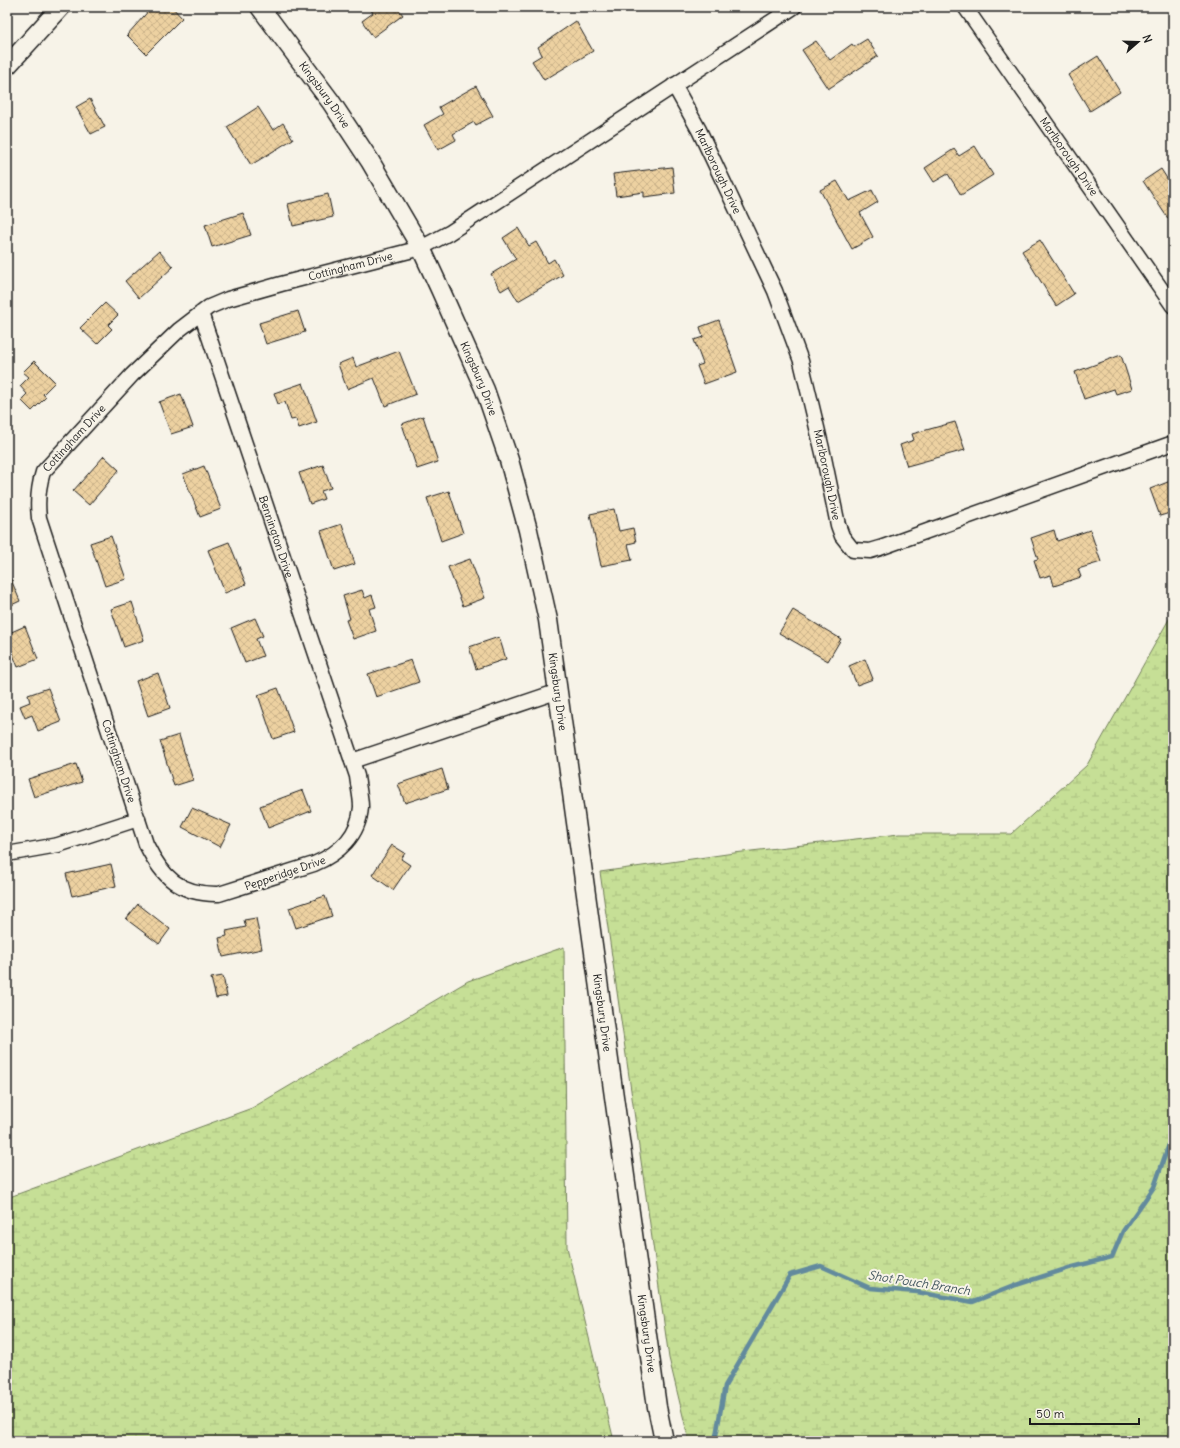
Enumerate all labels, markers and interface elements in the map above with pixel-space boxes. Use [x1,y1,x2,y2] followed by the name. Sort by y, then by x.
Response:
[1118,22,1158,62] north arrow
[1140,33,1155,45] text: N
[296,59,353,131] street label: Kingsbury Drive
[1037,114,1101,198] street label: Marlborough Drive
[692,126,745,216] street label: Marlborough Drive
[307,249,394,284] street label: Cottingham Drive
[457,339,500,417] street label: Kingsbury Drive
[40,402,109,475] street label: Cottingham Drive
[811,428,844,522] street label: Marlborough Drive
[256,494,297,580] street label: Bennington Drive
[546,652,570,732] street label: Kingsbury Drive
[99,718,139,804] street label: Cottingham Drive
[243,853,327,893] street label: Pepperidge Drive
[590,973,615,1053] street label: Kingsbury Drive
[867,1267,972,1298] water label: Shot Pouch Branch
[634,1294,659,1374] street label: Kingsbury Drive
[1030,1400,1139,1426] scale bar
[1036,1406,1065,1421] text: 50 m

